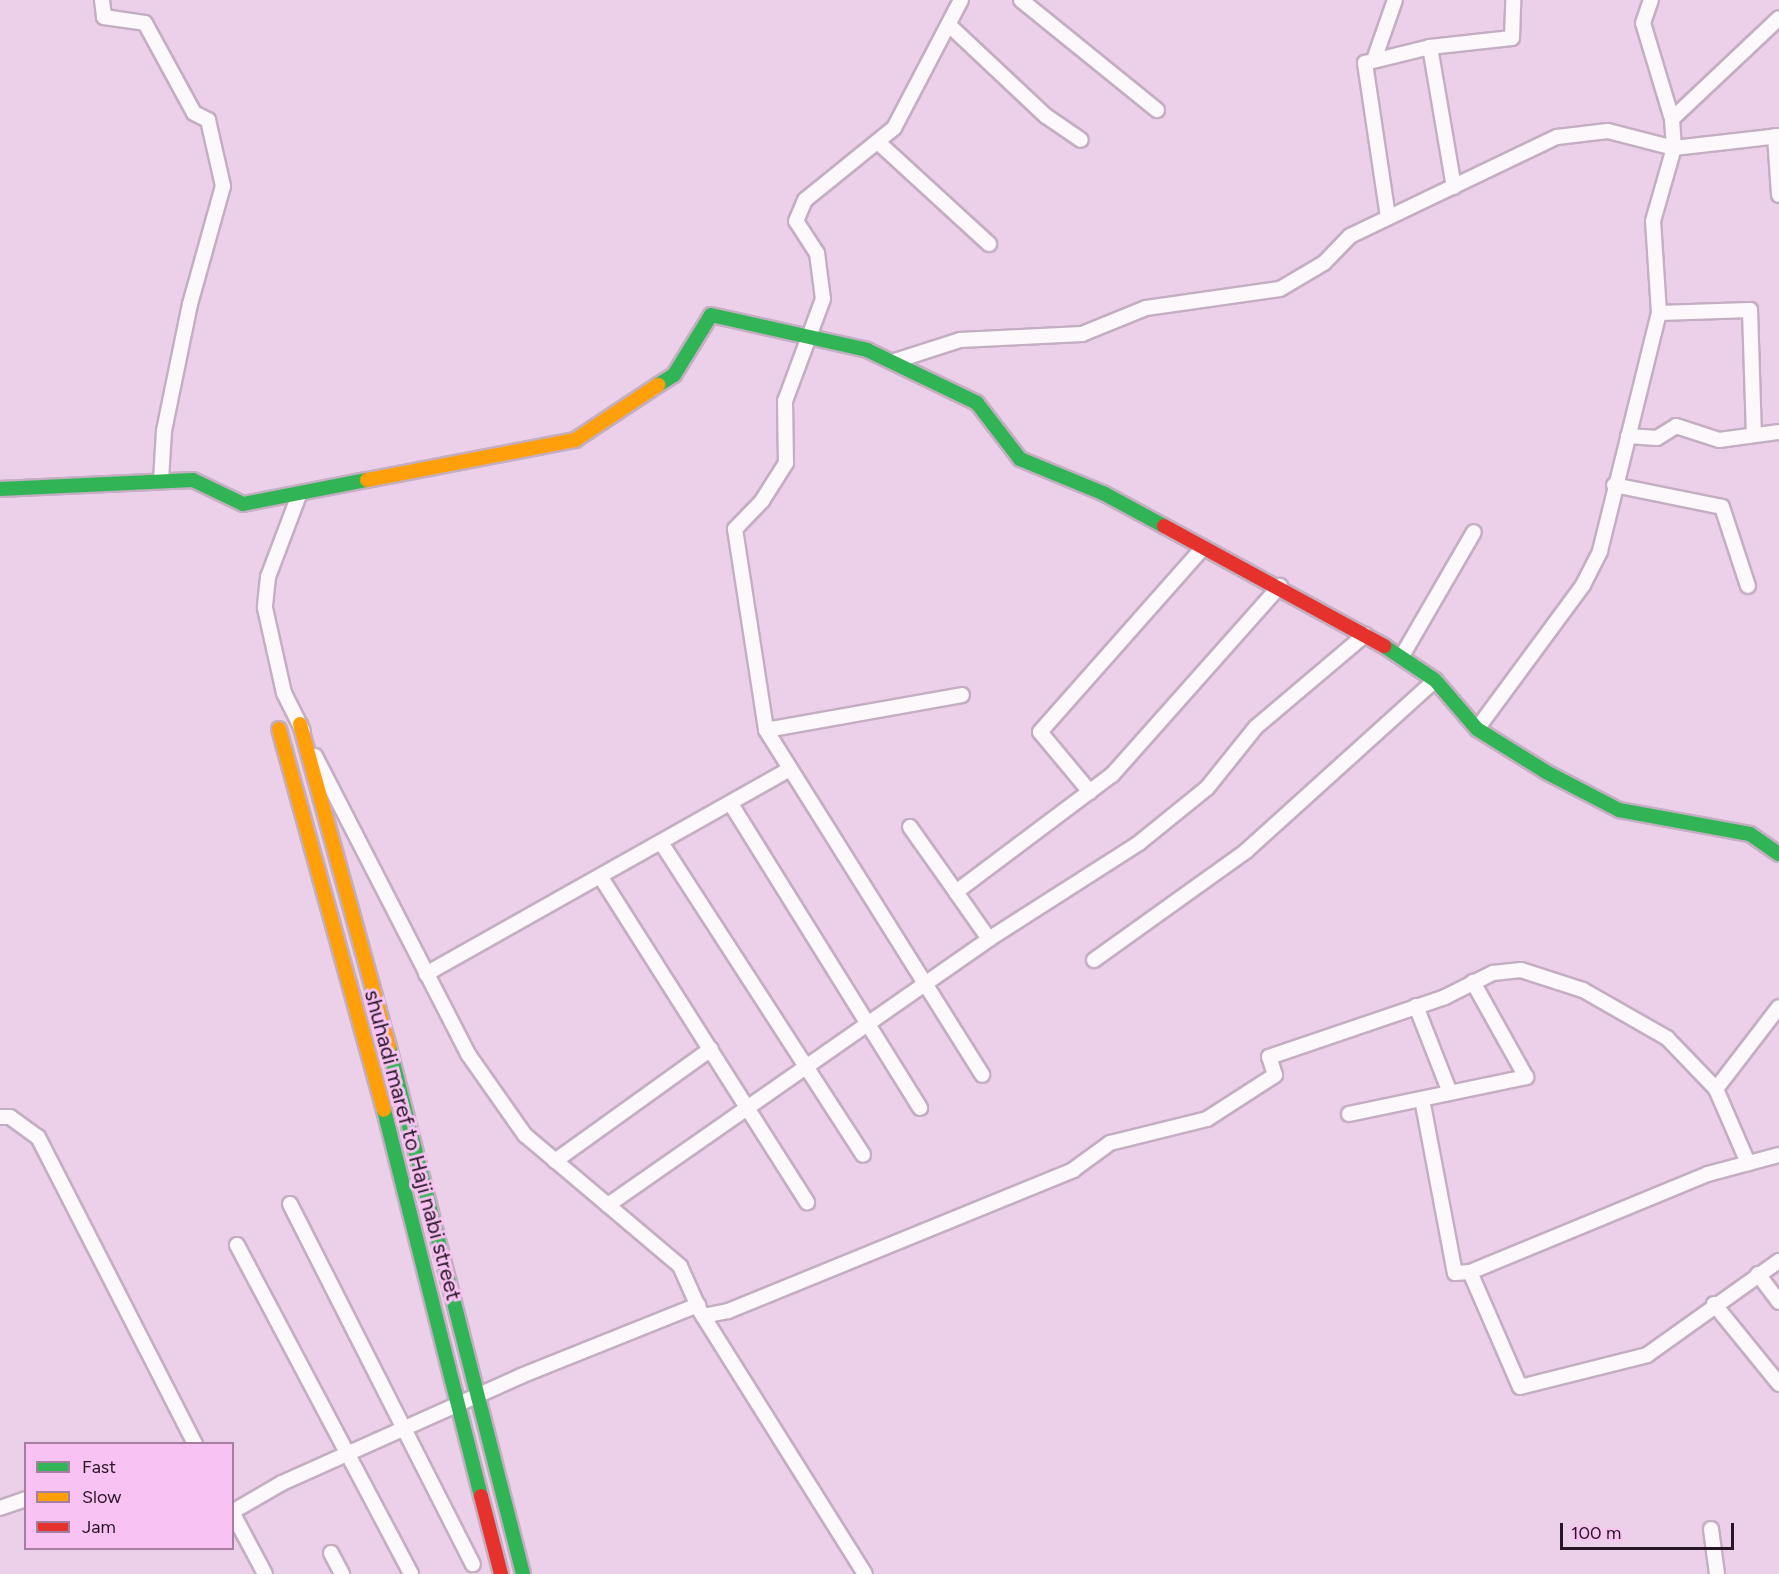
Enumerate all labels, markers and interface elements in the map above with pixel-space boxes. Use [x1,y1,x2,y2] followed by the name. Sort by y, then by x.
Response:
[359,987,467,1303] street label: shuhadi maref to Haji nabi street
[24,1442,234,1550] legend
[82,1456,116,1478] text: Fast
[82,1486,121,1508] text: Slow
[1563,1511,1737,1549] scale bar
[82,1516,116,1538] text: Jam
[1571,1522,1621,1544] text: 100 m

